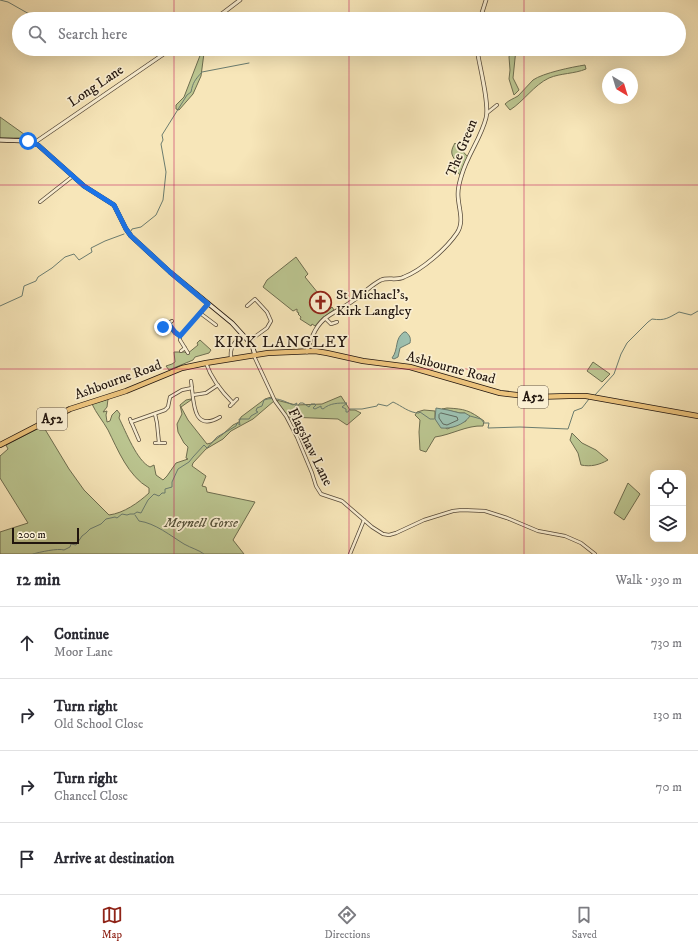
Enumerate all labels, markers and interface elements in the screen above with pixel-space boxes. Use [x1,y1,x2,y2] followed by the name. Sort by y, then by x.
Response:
[12,12,686,56] search box
[26,23,48,45] icon: search
[58,25,127,44] text: Search here
[65,61,127,111] street label: Long Lane
[602,68,638,104] north arrow
[442,116,482,179] street label: The Green
[19,132,37,150] route start
[336,286,412,320] place label: St Michael's, Kirk Langley
[307,290,333,316] church icon: St Michael's, Kirk Langley
[154,318,172,336] route end
[214,332,348,352] district label: KIRK LANGLEY
[405,347,497,389] street label: Ashbourne Road
[72,356,164,404] street label: Ashbourne Road
[518,386,548,408] road number: A52
[283,405,337,489] street label: Flagshaw Lane
[37,408,67,430] road number: A52
[650,470,686,542] map controls
[650,470,686,506] button: locate
[650,506,686,542] button: layers
[163,514,239,532] park label: Meynell Gorse
[12,526,79,545] scale bar
[18,528,46,542] text: 200 m
[16,569,60,591] text: 12 min
[615,572,682,588] text: Walk · 930 m
[54,625,109,644] text: Continue
[16,632,38,654] icon: ahead
[651,635,682,651] text: 730 m
[54,644,113,660] text: Moor Lane
[54,697,117,716] text: Turn right
[16,704,38,726] icon: right
[653,707,682,723] text: 130 m
[54,716,143,732] text: Old School Close
[54,769,117,788] text: Turn right
[16,776,38,798] icon: right
[656,779,682,795] text: 70 m
[54,788,128,804] text: Chancel Close
[16,848,38,870] icon: arrive
[54,849,174,868] text: Arrive at destination
[101,904,123,942] tab: Map
[325,904,370,942] tab: Directions
[572,904,597,942] tab: Saved

